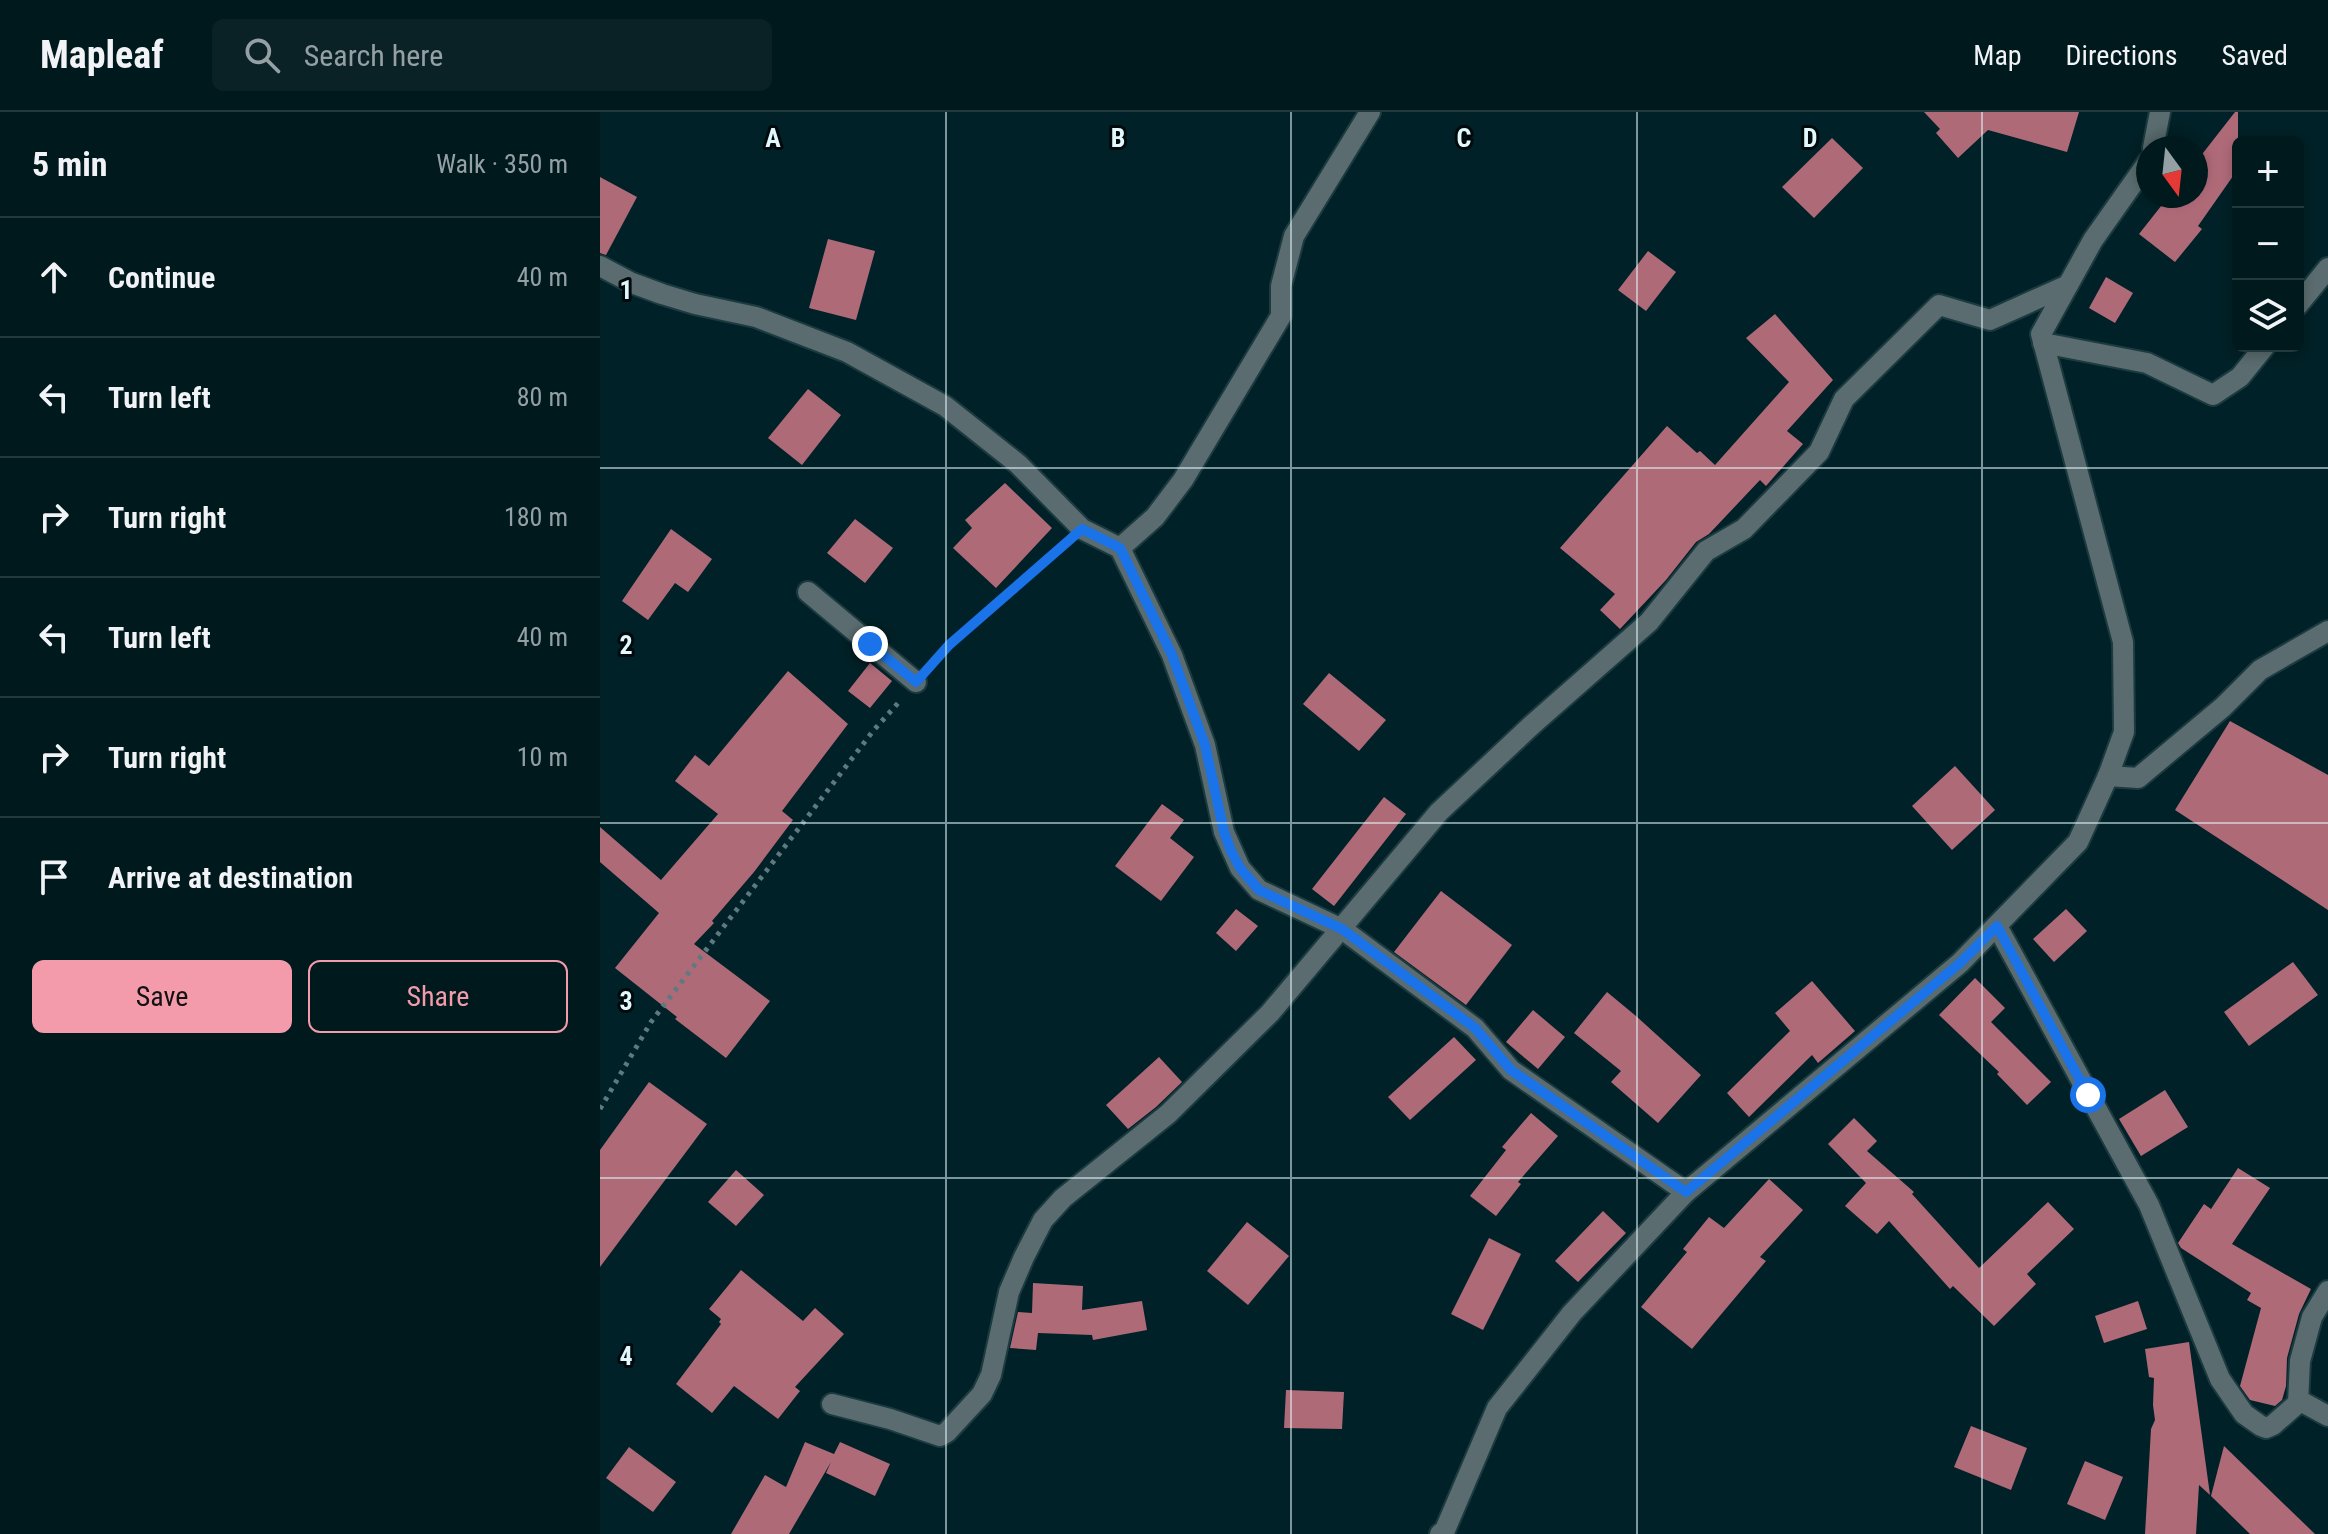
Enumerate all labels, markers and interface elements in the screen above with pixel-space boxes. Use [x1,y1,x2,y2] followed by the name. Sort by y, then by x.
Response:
[212,19,772,91] search box
[40,33,164,77] text: Mapleaf
[240,33,284,77] icon: search
[304,38,443,73] text: Search here
[1973,39,2022,72] text: Map
[2066,39,2177,72] text: Directions
[2221,39,2288,72] text: Saved
[765,123,781,153] text: A
[1111,123,1125,153] text: B
[1457,123,1472,153] text: C
[1803,123,1817,153] text: D
[2136,136,2208,208] north arrow
[2232,136,2304,352] map controls
[2232,136,2304,208] button: +
[32,144,108,184] text: 5 min
[436,149,568,179] text: Walk · 350 m
[2232,208,2304,280] button: −
[32,255,76,299] icon: ahead
[108,260,215,295] text: Continue
[517,262,568,292] text: 40 m
[619,275,633,305] text: 1
[2232,280,2304,352] button: layers
[32,375,76,419] icon: left
[108,380,211,415] text: Turn left
[517,382,568,412] text: 80 m
[32,495,76,539] icon: right
[108,500,226,535] text: Turn right
[504,502,568,532] text: 180 m
[32,615,76,659] icon: left
[108,620,211,655] text: Turn left
[517,622,568,652] text: 40 m
[852,626,888,662] route end
[619,630,633,660] text: 2
[32,735,76,779] icon: right
[108,740,226,775] text: Turn right
[517,742,568,772] text: 10 m
[32,855,76,899] icon: arrive
[108,860,353,895] text: Arrive at destination
[32,960,292,1033] button: Save
[308,960,568,1033] button: Share
[619,986,633,1016] text: 3
[2070,1077,2106,1113] route start
[619,1341,633,1371] text: 4

